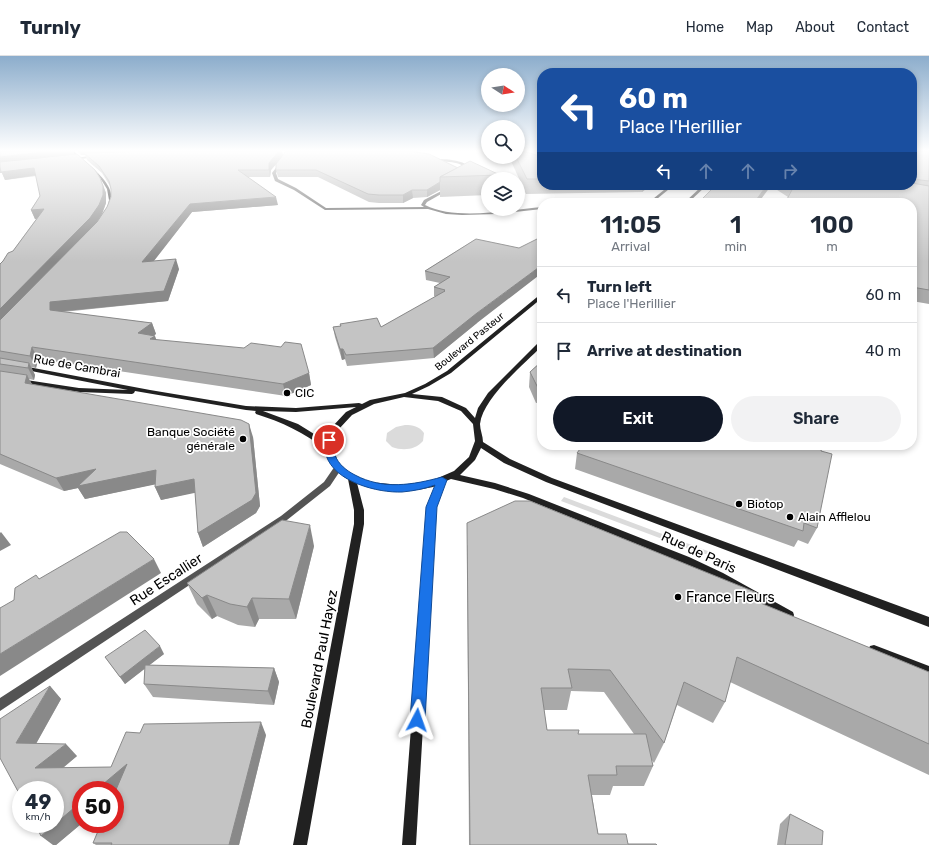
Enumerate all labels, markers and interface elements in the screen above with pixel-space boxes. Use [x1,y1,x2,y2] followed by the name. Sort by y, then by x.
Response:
[20,16,81,39] text: Turnly
[686,19,724,36] text: Home
[746,19,773,36] text: Map
[795,19,835,36] text: About
[857,19,909,36] text: Contact
[481,68,525,112] north arrow
[481,68,525,216] map controls
[619,82,688,115] text: 60 m
[553,84,605,136] icon: left
[619,116,742,138] text: Place l'Herillier
[481,120,525,164] button: search
[653,160,675,182] icon: left
[695,160,717,182] icon: ahead
[737,160,759,182] icon: ahead
[779,160,801,182] icon: right
[481,172,525,216] button: layers
[600,211,661,239] text: 11:05
[730,211,741,239] text: 1
[810,211,854,239] text: 100
[611,239,650,254] text: Arrival
[724,239,747,254] text: min
[826,239,838,254] text: m
[587,278,652,296] text: Turn left
[553,284,575,306] icon: left
[865,286,901,304] text: 60 m
[587,296,676,311] text: Place l'Herillier
[433,310,507,373] street label: Boulevard Pasteur
[553,340,575,362] icon: arrive
[587,342,742,360] text: Arrive at destination
[865,342,901,360] text: 40 m
[32,351,122,381] street label: Rue de Cambrai
[295,386,314,400] place label: CIC
[282,388,292,398] marker: CIC
[553,396,723,442] button: Exit
[731,396,901,442] button: Share
[312,423,346,457] pin
[147,425,235,453] place label: Banque Société générale
[318,429,340,451] icon: arrive
[238,434,248,444] marker: Banque Société générale
[747,497,783,511] place label: Biotop
[734,499,744,509] marker: Biotop
[798,510,871,524] place label: Alain Afflelou
[785,512,795,522] marker: Alain Afflelou
[659,528,739,577] street label: Rue de Paris
[127,549,206,609] street label: Rue Escallier
[298,588,341,730] street label: Boulevard Paul Hayez
[686,589,775,606] place label: France Fleurs
[673,592,683,602] marker: France Fleurs
[396,699,438,741] position arrow
[72,781,124,833] speed limit sign: 50
[25,790,51,814] text: 49
[26,811,50,823] text: km/h

